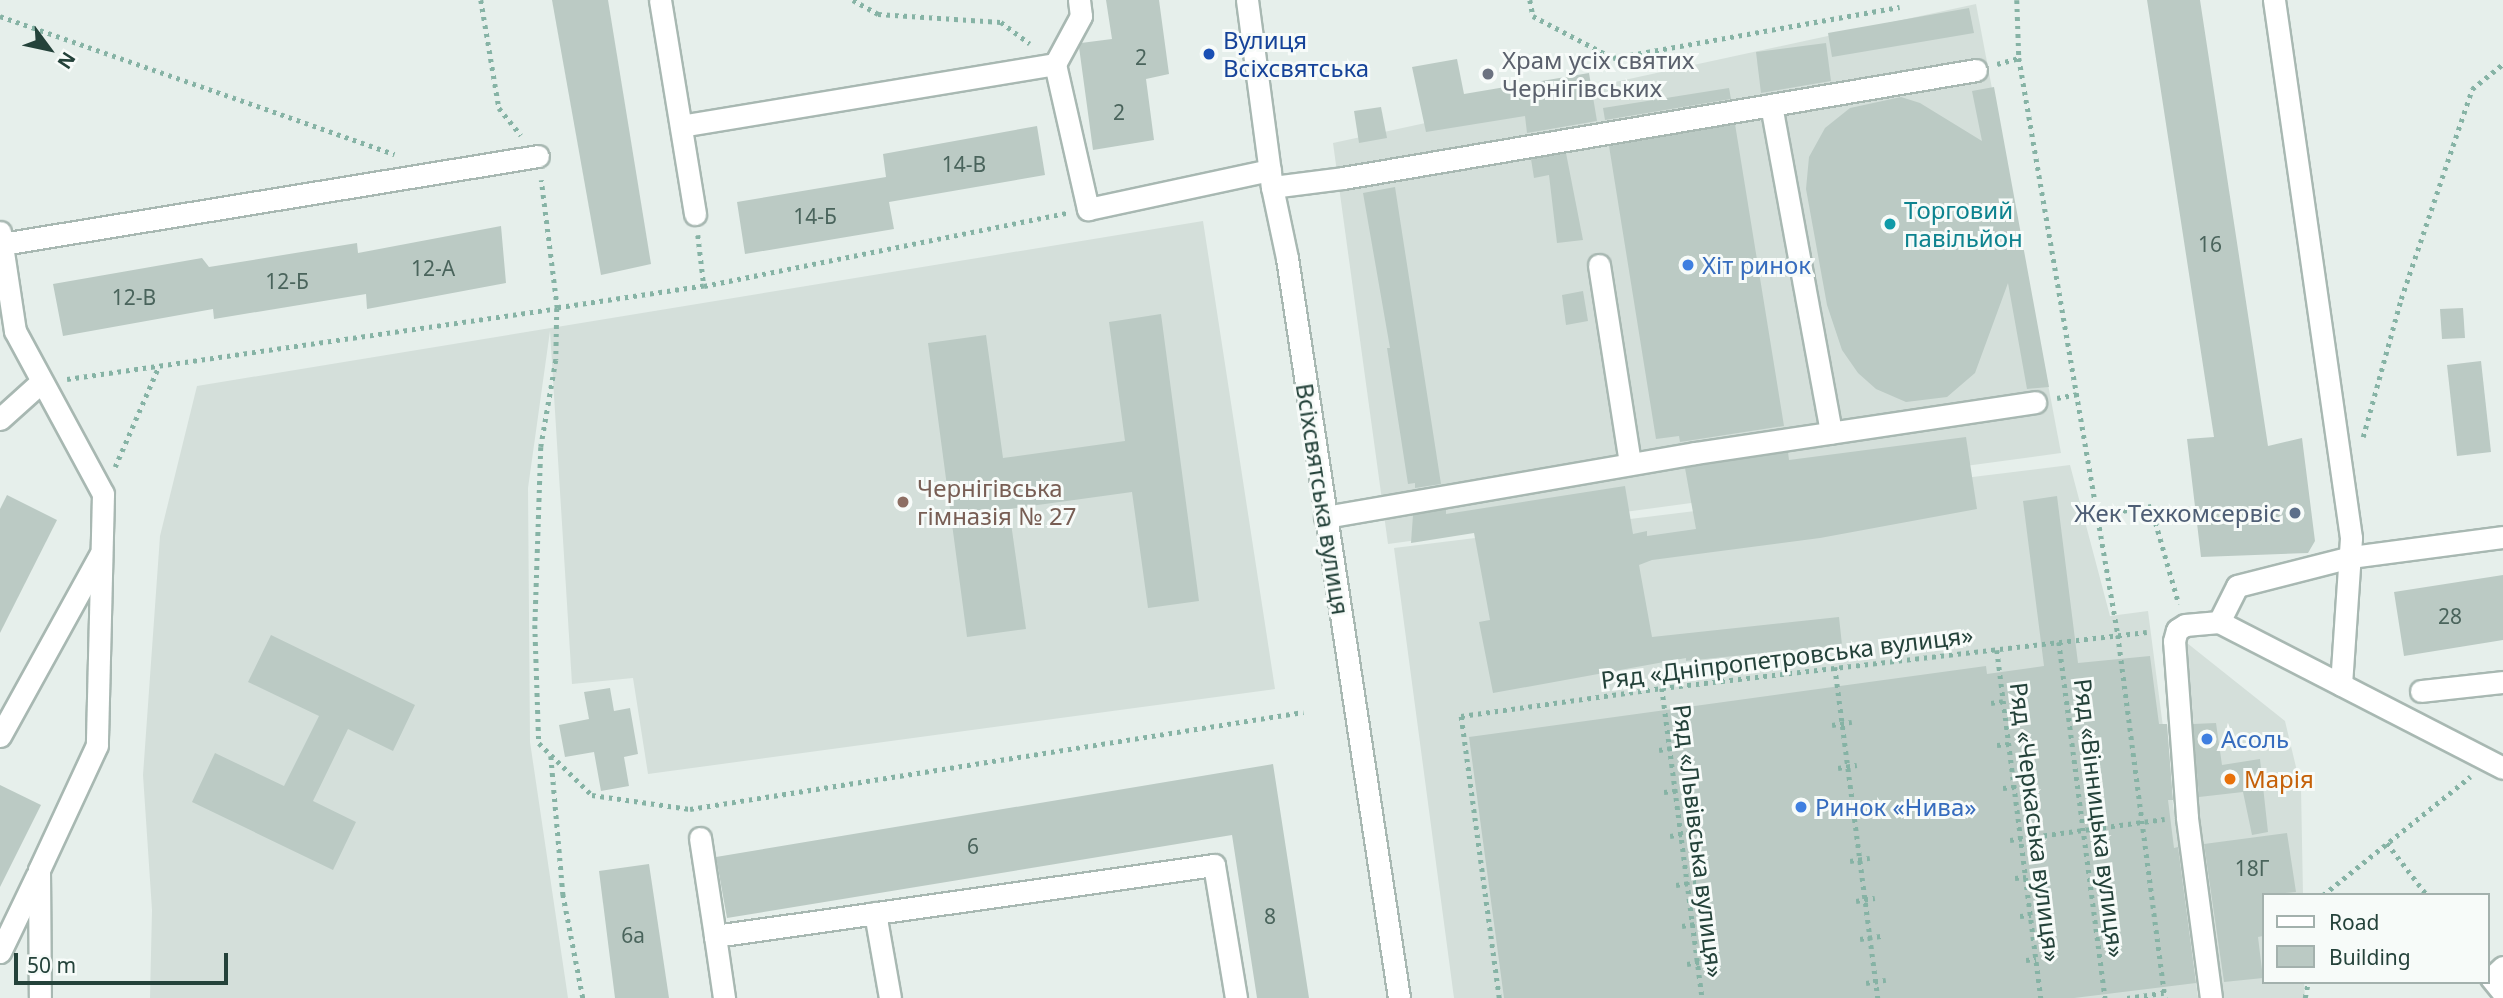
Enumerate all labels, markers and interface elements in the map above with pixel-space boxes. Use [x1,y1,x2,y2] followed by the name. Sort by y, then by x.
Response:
[14,14,84,84] north arrow
[1223,26,1369,82] place label: Вулиця Всіхсвятська
[1135,44,1147,70] house number: 2
[1201,46,1217,62] marker: Вулиця Всіхсвятська
[1502,46,1694,102] place label: Храм усіх святих Чернігівських
[52,47,82,74] text: N
[1480,66,1496,82] marker: Храм усіх святих Чернігівських
[1113,99,1125,125] house number: 2
[942,151,986,177] house number: 14-В
[1904,196,2023,252] place label: Торговий павільйон
[793,203,837,229] house number: 14-Б
[1882,216,1898,232] marker: Торговий павільйон
[2198,231,2222,257] house number: 16
[1702,251,1811,279] place label: Хіт ринок
[411,255,455,281] house number: 12-А
[1680,257,1696,273] marker: Хіт ринок
[265,268,309,294] house number: 12-Б
[112,284,156,310] house number: 12-В
[1290,381,1356,617] street label: Всіхсвятська вулиця
[917,474,1076,530] place label: Чернігівська гімназія № 27
[895,494,911,510] marker: Чернігівська гімназія № 27
[2074,499,2281,527] place label: Жек Техкомсервіс
[2287,505,2303,521] marker: Жек Техкомсервіс
[2438,603,2462,629] house number: 28
[1599,620,1975,694] street label: Ряд «Дніпропетровська вулиця»
[2069,677,2131,959] street label: Ряд «Вінницька вулиця»
[2005,681,2067,963] street label: Ряд «Черкаська вулиця»
[1668,703,1730,979] street label: Ряд «Львівська вулиця»
[2221,725,2289,753] place label: Асоль
[2199,731,2215,747] marker: Асоль
[2244,765,2314,793] place label: Марія
[2222,771,2238,787] marker: Марія
[1815,793,1976,821] place label: Ринок «Нива»
[1793,799,1809,815] marker: Ринок «Нива»
[967,833,979,859] house number: 6
[2235,855,2269,881] house number: 18Г
[2262,893,2489,984] legend
[1264,903,1276,929] house number: 8
[2329,908,2379,936] text: Road
[621,922,645,948] house number: 6а
[18,939,231,983] scale bar
[2329,943,2411,971] text: Building
[27,951,76,979] text: 50 m

